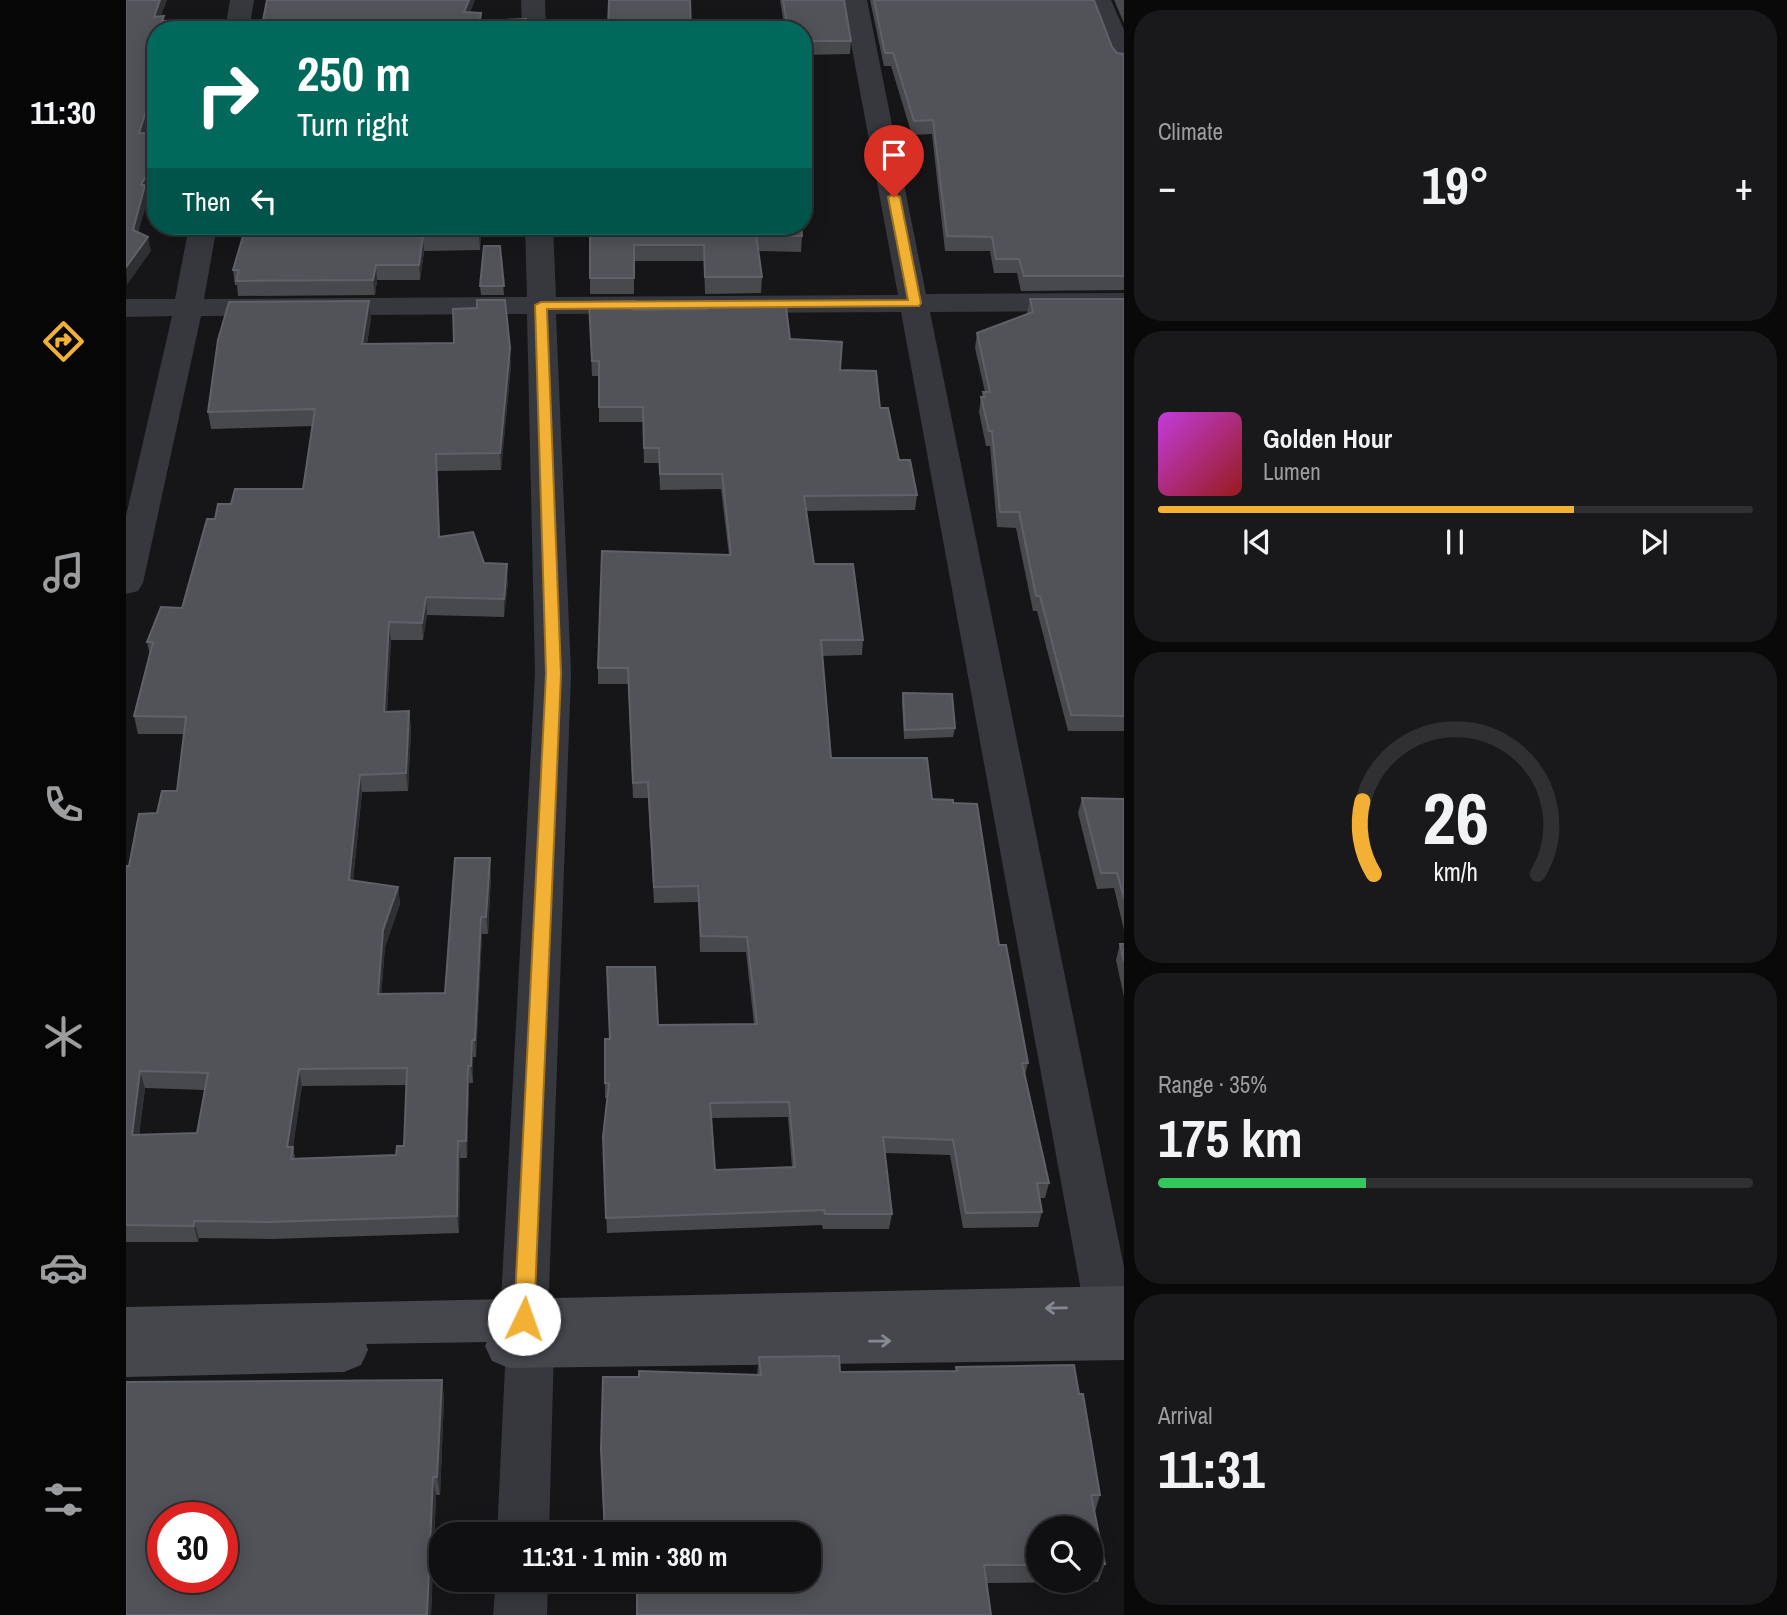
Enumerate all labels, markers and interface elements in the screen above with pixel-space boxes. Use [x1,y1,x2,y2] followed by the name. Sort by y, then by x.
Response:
[297,40,411,106] text: 250 m
[182,49,273,140] icon: right
[30,91,96,134] text: 11:30
[297,103,409,146] text: Turn right
[1158,116,1223,147] text: Climate
[864,125,924,197] pin
[875,136,913,174] icon: arrive
[1421,150,1490,220] text: 19°
[1158,161,1176,212] text: −
[1735,161,1753,212] text: +
[245,182,283,220] icon: left
[182,184,231,219] text: Then
[39,317,88,366] icon: directions
[1263,421,1392,456] text: Golden Hour
[1263,456,1321,487] text: Lumen
[1238,523,1276,561] icon: previous
[1436,523,1474,561] icon: pause
[1635,523,1673,561] icon: next
[39,548,88,597] icon: music
[1422,769,1489,867] text: 26
[39,780,88,829] icon: phone
[1433,854,1478,888] text: km/h
[39,1012,88,1061] icon: climate
[1158,1069,1267,1100] text: Range · 35%
[1158,1103,1303,1173] text: 175 km
[39,1243,88,1292] icon: car
[487,1282,561,1356] position arrow
[1044,1301,1067,1315] one-way arrow
[868,1334,891,1348] one-way arrow
[1158,1400,1213,1431] text: Arrival
[1158,1434,1265,1504] text: 11:31
[39,1475,88,1524] icon: filters
[147,1502,238,1593] speed limit sign: 30
[1026,1516,1103,1593] map controls
[1026,1516,1103,1593] button: search
[522,1539,728,1574] text: 11:31 · 1 min · 380 m

